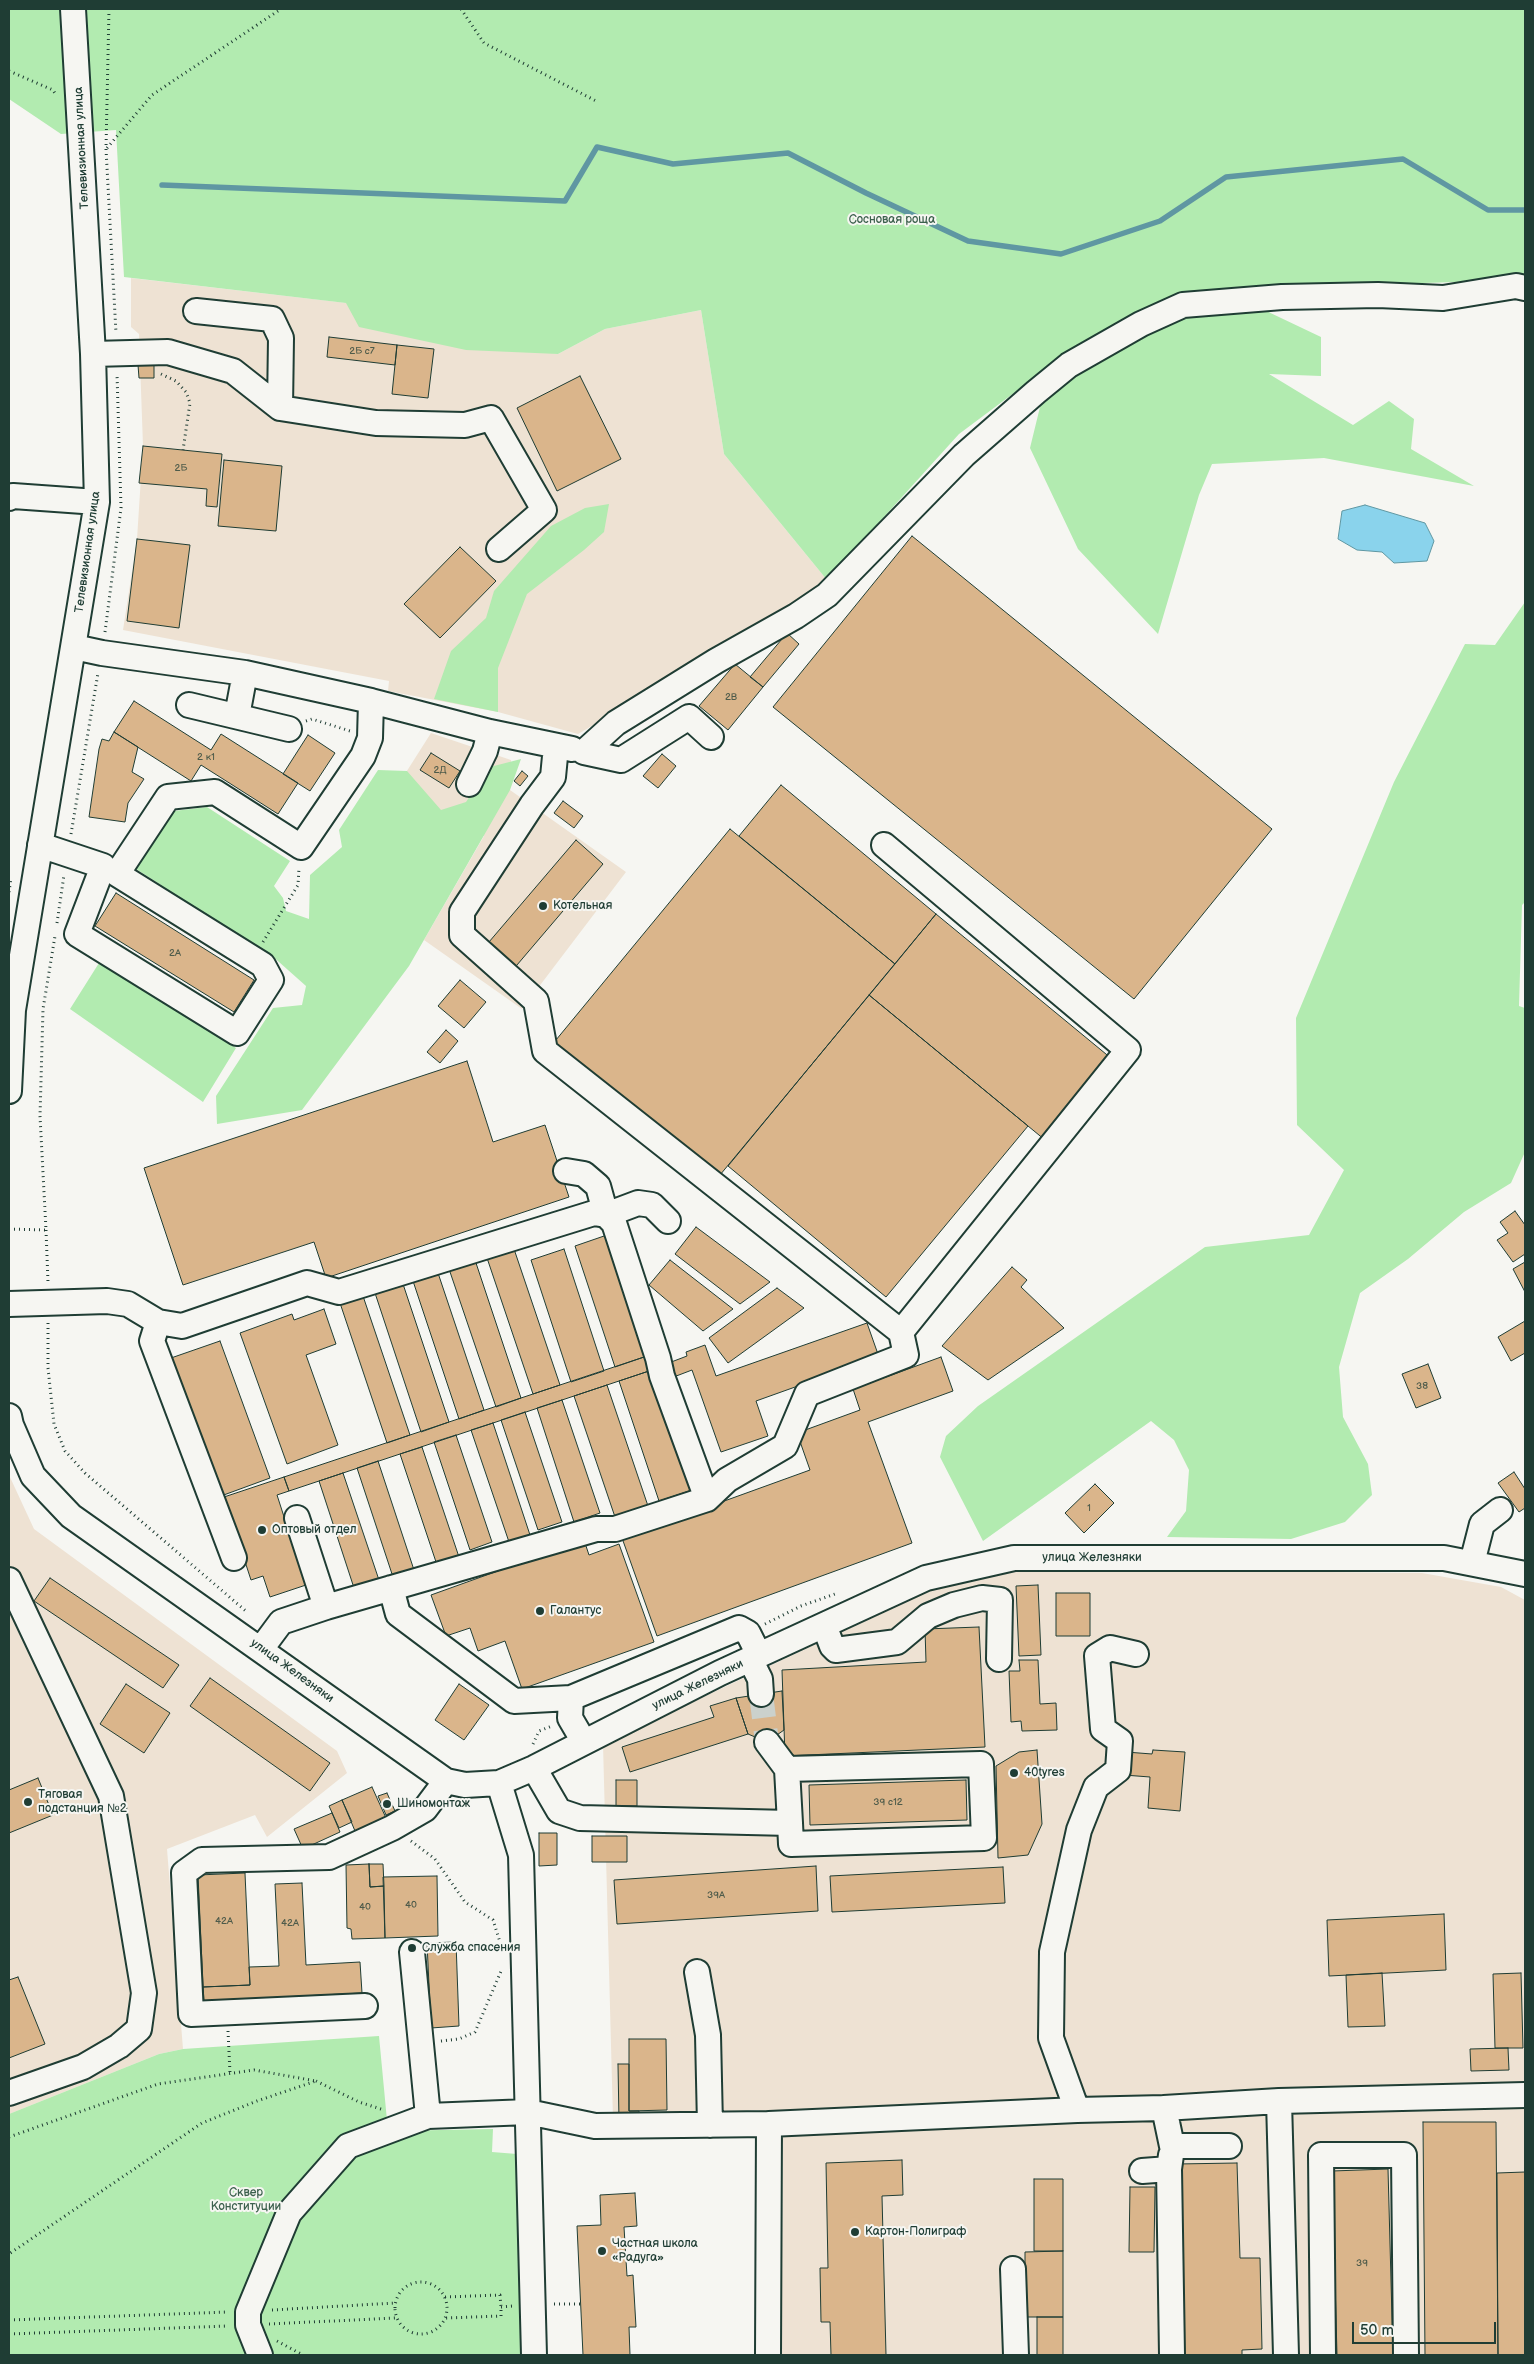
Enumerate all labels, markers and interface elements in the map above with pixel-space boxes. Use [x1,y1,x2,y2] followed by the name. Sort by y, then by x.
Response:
[72,86,92,210] street label: Телевизионная улица
[849,213,935,227] park label: Сосновая роща
[349,345,375,357] house number: 2Б с7
[175,462,187,474] house number: 2Б
[72,490,104,614] street label: Телевизионная улица
[725,691,737,703] house number: 2В
[197,751,215,763] house number: 2 к1
[434,764,446,776] house number: 2Д
[553,899,612,913] place label: Котельная
[537,900,549,912] marker: Котельная
[169,947,181,959] house number: 2А
[1416,1380,1428,1392] house number: 38
[1087,1502,1091,1514] house number: 1
[272,1523,357,1537] place label: Оптовый отдел
[256,1524,268,1536] marker: Оптовый отдел
[1042,1551,1142,1565] street label: улица Железняки
[550,1604,601,1618] place label: Галантус
[534,1605,546,1617] marker: Галантус
[248,1636,336,1706] street label: улица Железняки
[650,1657,746,1713] street label: улица Железняки
[1024,1766,1065,1780] place label: 40tyres
[1008,1767,1020,1779] marker: 40tyres
[38,1788,127,1816] place label: Тяговая подстанция №2
[22,1796,34,1808] marker: Тяговая подстанция №2
[873,1796,903,1808] house number: 39 с12
[397,1797,470,1811] place label: Шиномонтаж
[381,1798,393,1810] marker: Шиномонтаж
[707,1889,725,1901] house number: 39А
[405,1899,417,1911] house number: 40
[359,1901,371,1913] house number: 40
[215,1915,233,1927] house number: 42А
[281,1917,299,1929] house number: 42А
[422,1941,520,1955] place label: Служба спасения
[406,1942,418,1954] marker: Служба спасения
[211,2186,281,2214] park label: Сквер Конституции
[865,2225,966,2239] place label: Картон-Полиграф
[849,2226,861,2238] marker: Картон-Полиграф
[612,2237,698,2265] place label: Частная школа «Радуга»
[596,2245,608,2257] marker: Частная школа «Радуга»
[1356,2257,1368,2269] house number: 39
[1354,2312,1498,2344] scale bar
[1360,2321,1394,2340] text: 50 m

